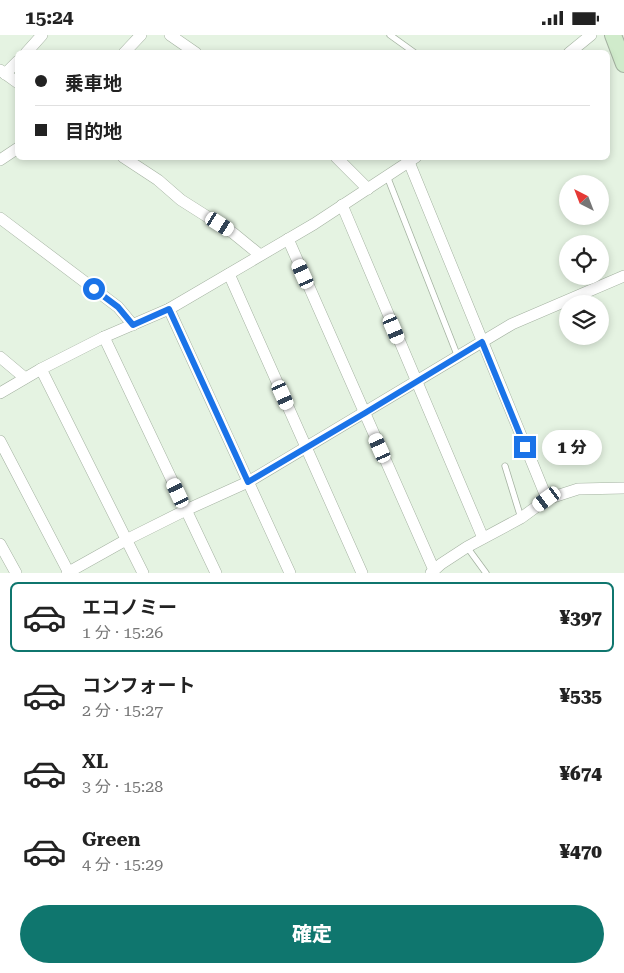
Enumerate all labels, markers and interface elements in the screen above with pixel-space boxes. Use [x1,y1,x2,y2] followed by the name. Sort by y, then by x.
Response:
[25,6,74,29] text: 15:24
[65,72,122,95] text: 乗車地
[65,120,122,143] text: 目的地
[559,175,609,225] north arrow
[559,175,609,345] map controls
[203,210,236,238] car
[559,235,609,285] button: locate
[290,257,315,291] car
[83,278,105,300] route start
[559,295,609,345] button: layers
[381,312,406,346] car
[270,378,295,412] car
[542,429,602,465] callout: 1 分
[367,431,392,465] car
[514,436,536,458] route end
[557,438,587,457] text: 1 分
[164,476,191,510] car
[530,484,563,514] car
[22,595,67,640] icon: car
[82,596,177,619] text: エコノミー
[559,606,602,629] text: ¥397
[82,623,163,642] text: 1 分 · 15:26
[22,673,67,718] icon: car
[82,674,195,697] text: コンフォート
[559,684,602,707] text: ¥535
[82,701,163,720] text: 2 分 · 15:27
[82,750,108,773] text: XL
[22,751,67,796] icon: car
[559,762,602,785] text: ¥674
[82,777,163,796] text: 3 分 · 15:28
[82,828,140,851] text: Green
[22,829,67,874] icon: car
[559,840,602,863] text: ¥470
[82,855,163,874] text: 4 分 · 15:29
[20,905,604,963] button: 確定

